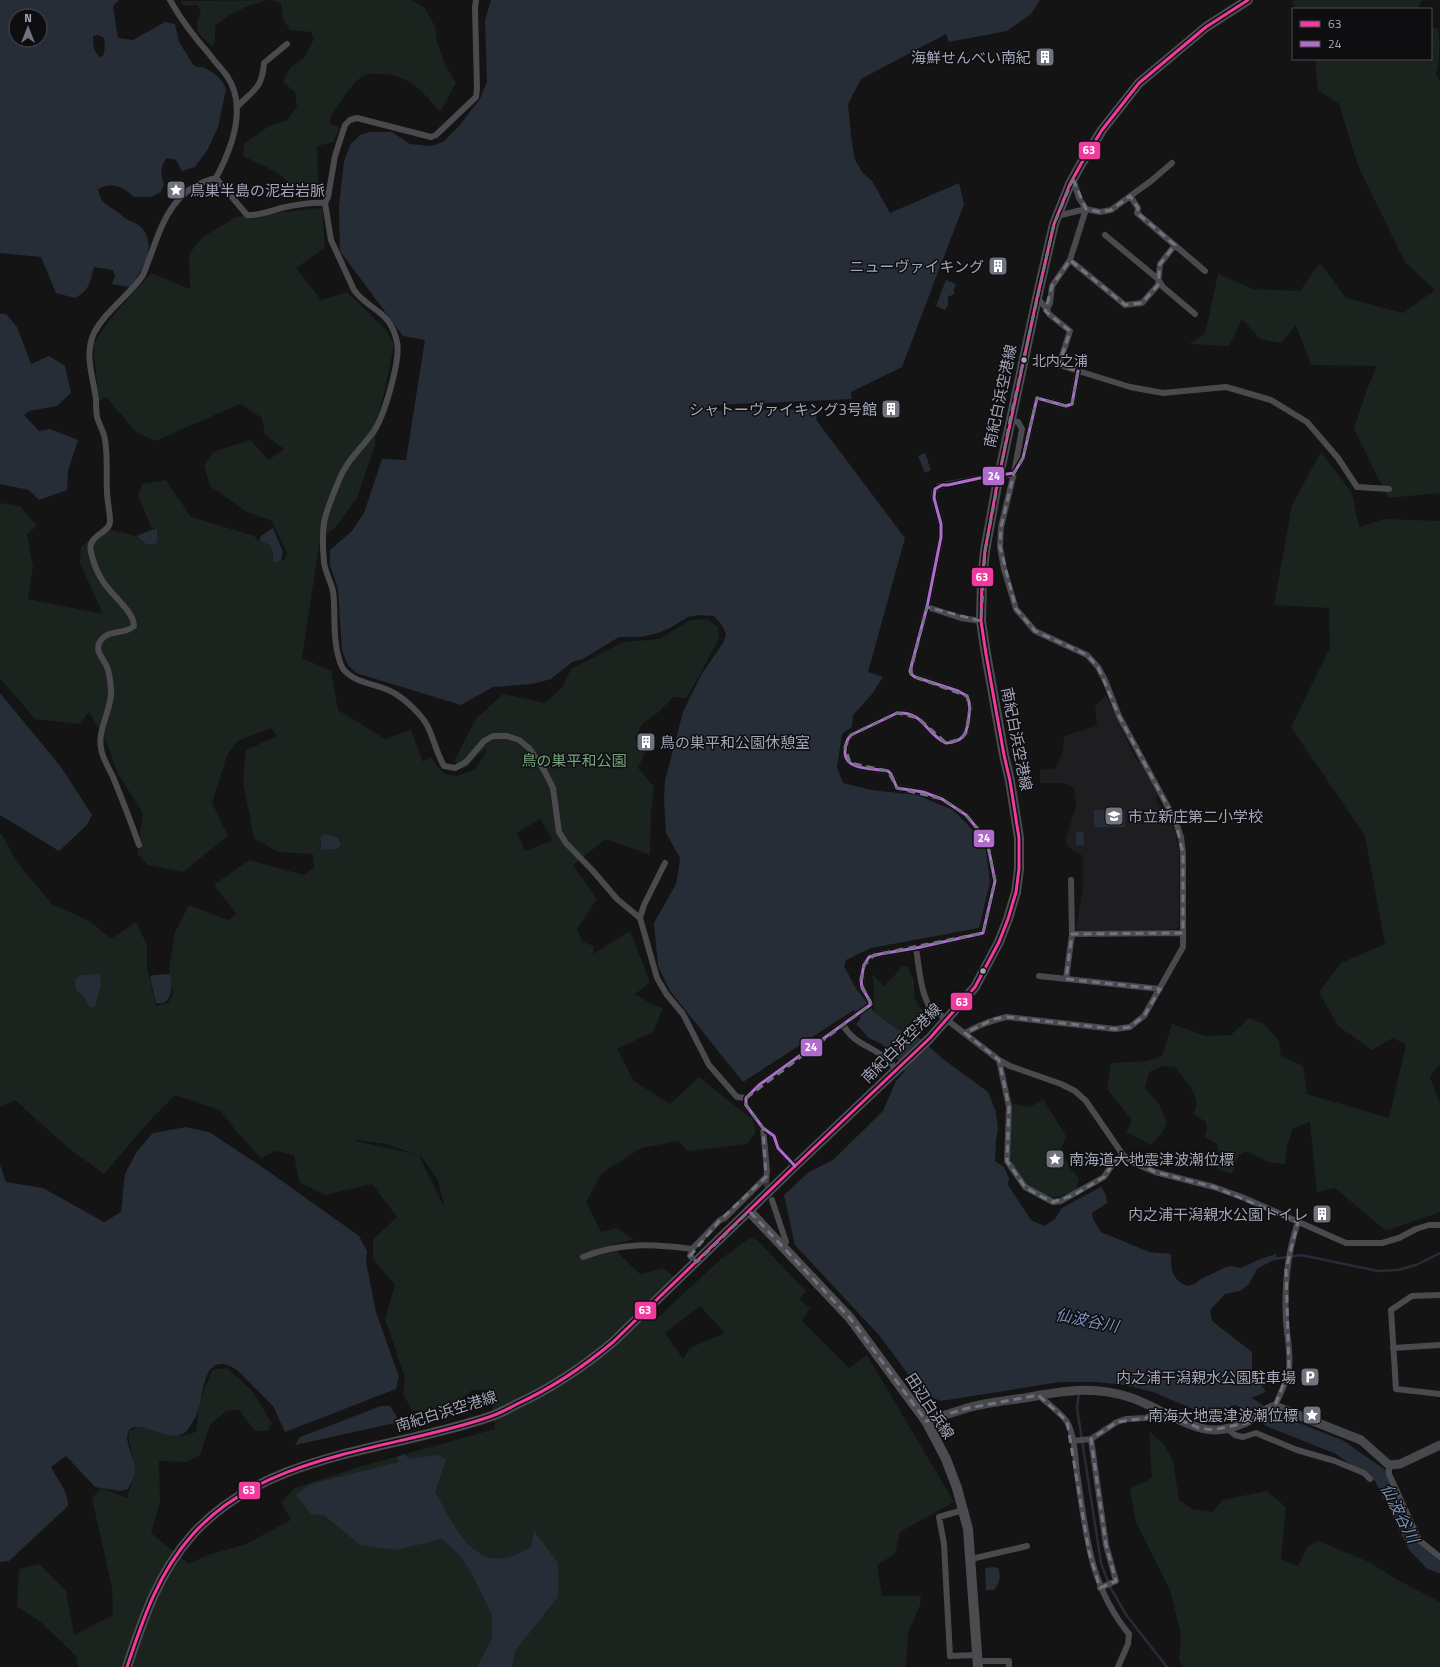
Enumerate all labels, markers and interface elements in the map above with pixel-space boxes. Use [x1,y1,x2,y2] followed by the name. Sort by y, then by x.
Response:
[8,8,48,48] north arrow
[1292,8,1432,60] legend
[24,10,32,26] text: N
[1328,14,1341,33] text: 63
[1328,34,1342,53] text: 24
[911,46,1031,69] place label: 海鮮せんべい南紀
[1034,46,1056,68] building icon: 海鮮せんべい南紀
[1078,141,1101,160] line badge: 63
[1083,142,1095,158] text: 63
[165,179,187,201] place icon: 鳥巣半島の泥岩岩脈
[190,179,325,202] place label: 鳥巣半島の泥岩岩脈
[849,255,984,278] place label: ニューヴァイキング
[987,255,1009,277] building icon: ニューヴァイキング
[978,342,1022,450] street label: 南紀白浜空港線
[1032,350,1088,371] place label: 北内之浦
[1019,355,1029,365] marker: 北内之浦
[689,398,877,421] place label: シャトーヴァイキング3号館
[880,398,902,420] building icon: シャトーヴァイキング3号館
[982,466,1005,486] line badge: 24
[988,468,1000,484] text: 24
[971,567,994,587] line badge: 63
[976,569,988,585] text: 63
[996,685,1038,793] street label: 南紀白浜空港線
[635,731,657,753] building icon: 鳥の巣平和公園休憩室
[660,731,810,754] place label: 鳥の巣平和公園休憩室
[521,749,627,772] park label: 鳥の巣平和公園
[1103,805,1125,827] school or university icon: 市立新庄第二小学校
[1128,805,1263,828] place label: 市立新庄第二小学校
[973,829,995,848] line badge: 24
[978,830,990,846] text: 24
[978,966,988,976] unlabelled marker
[950,992,973,1011] line badge: 63
[956,994,968,1010] text: 63
[856,998,946,1088] street label: 南紀白浜空港線
[800,1038,823,1057] line badge: 24
[805,1039,817,1055] text: 24
[1044,1148,1066,1170] place icon: 南海道大地震津波潮位標
[1069,1148,1234,1171] place label: 南海道大地震津波潮位標
[1128,1203,1308,1226] place label: 内之浦干潟親水公園トイレ
[1311,1203,1333,1225] building icon: 内之浦干潟親水公園トイレ
[634,1301,657,1320] line badge: 63
[639,1302,651,1318] text: 63
[1053,1302,1123,1338] water label: 仙波谷川
[1116,1366,1296,1389] place label: 内之浦干潟親水公園駐車場
[1299,1366,1321,1388] parking icon: 内之浦干潟親水公園駐車場
[900,1368,960,1444] street label: 田辺白浜線
[392,1385,500,1437] street label: 南紀白浜空港線
[1148,1404,1298,1427] place label: 南海大地震津波潮位標
[1301,1404,1323,1426] place icon: 南海大地震津波潮位標
[1375,1479,1426,1549] water label: 仙波谷川
[238,1481,261,1500] line badge: 63
[243,1482,255,1498] text: 63

